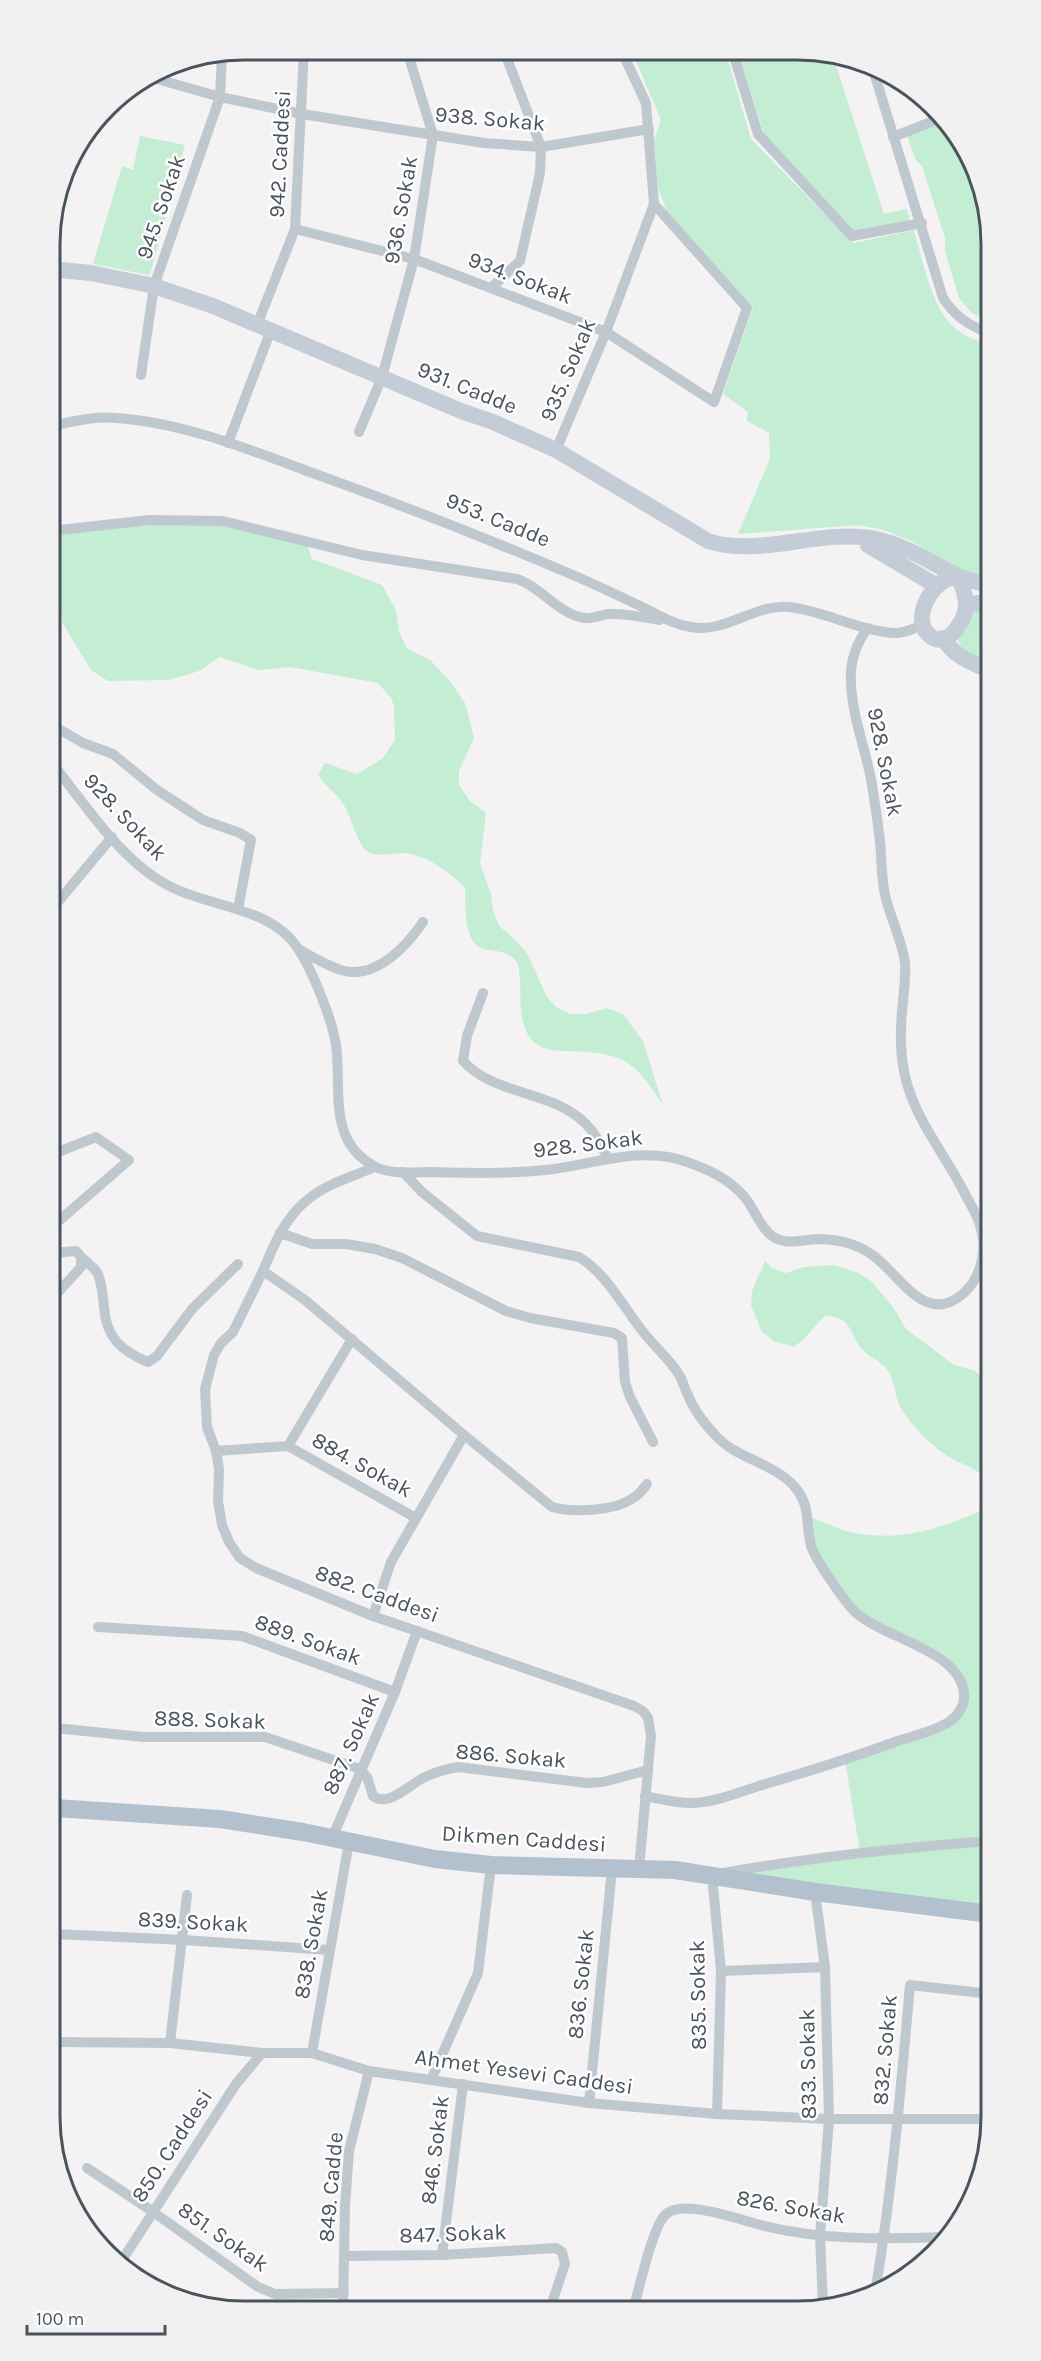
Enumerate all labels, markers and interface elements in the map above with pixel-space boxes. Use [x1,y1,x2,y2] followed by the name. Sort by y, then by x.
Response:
[264,89,296,219] street label: 942. Caddesi
[434,101,546,137] street label: 938. Sokak
[131,151,191,263] street label: 945. Sokak
[379,154,423,266] street label: 936. Sokak
[464,246,576,310] street label: 934. Sokak
[535,314,601,426] street label: 935. Sokak
[413,356,521,420] street label: 931. Cadde
[442,487,554,553] street label: 953. Cadde
[862,705,908,819] street label: 928. Sokak
[78,768,172,866] street label: 928. Sokak
[532,1124,644,1164] street label: 928. Sokak
[307,1427,417,1503] street label: 884. Sokak
[311,1560,443,1628] street label: 882. Caddesi
[251,1609,365,1671] street label: 889. Sokak
[317,1689,385,1799] street label: 887. Sokak
[154,1705,266,1735] street label: 888. Sokak
[455,1738,567,1774] street label: 886. Sokak
[441,1820,607,1858] street label: Dikmen Caddesi
[289,1887,333,2001] street label: 838. Sokak
[137,1906,249,1938] street label: 839. Sokak
[562,1928,600,2040] street label: 836. Sokak
[684,1940,712,2050] street label: 835. Sokak
[867,1994,903,2106] street label: 832. Sokak
[794,2008,822,2120] street label: 833. Sokak
[413,2044,635,2100] street label: Ahmet Yesevi Caddesi
[126,2085,218,2207] street label: 850. Caddesi
[415,2094,455,2206] street label: 846. Sokak
[313,2131,349,2243] street label: 849. Cadde
[734,2185,848,2229] street label: 826. Sokak
[173,2196,273,2278] street label: 851. Sokak
[399,2219,507,2249] street label: 847. Sokak
[27,2298,165,2336] scale bar
[36,2308,84,2330] text: 100 m

